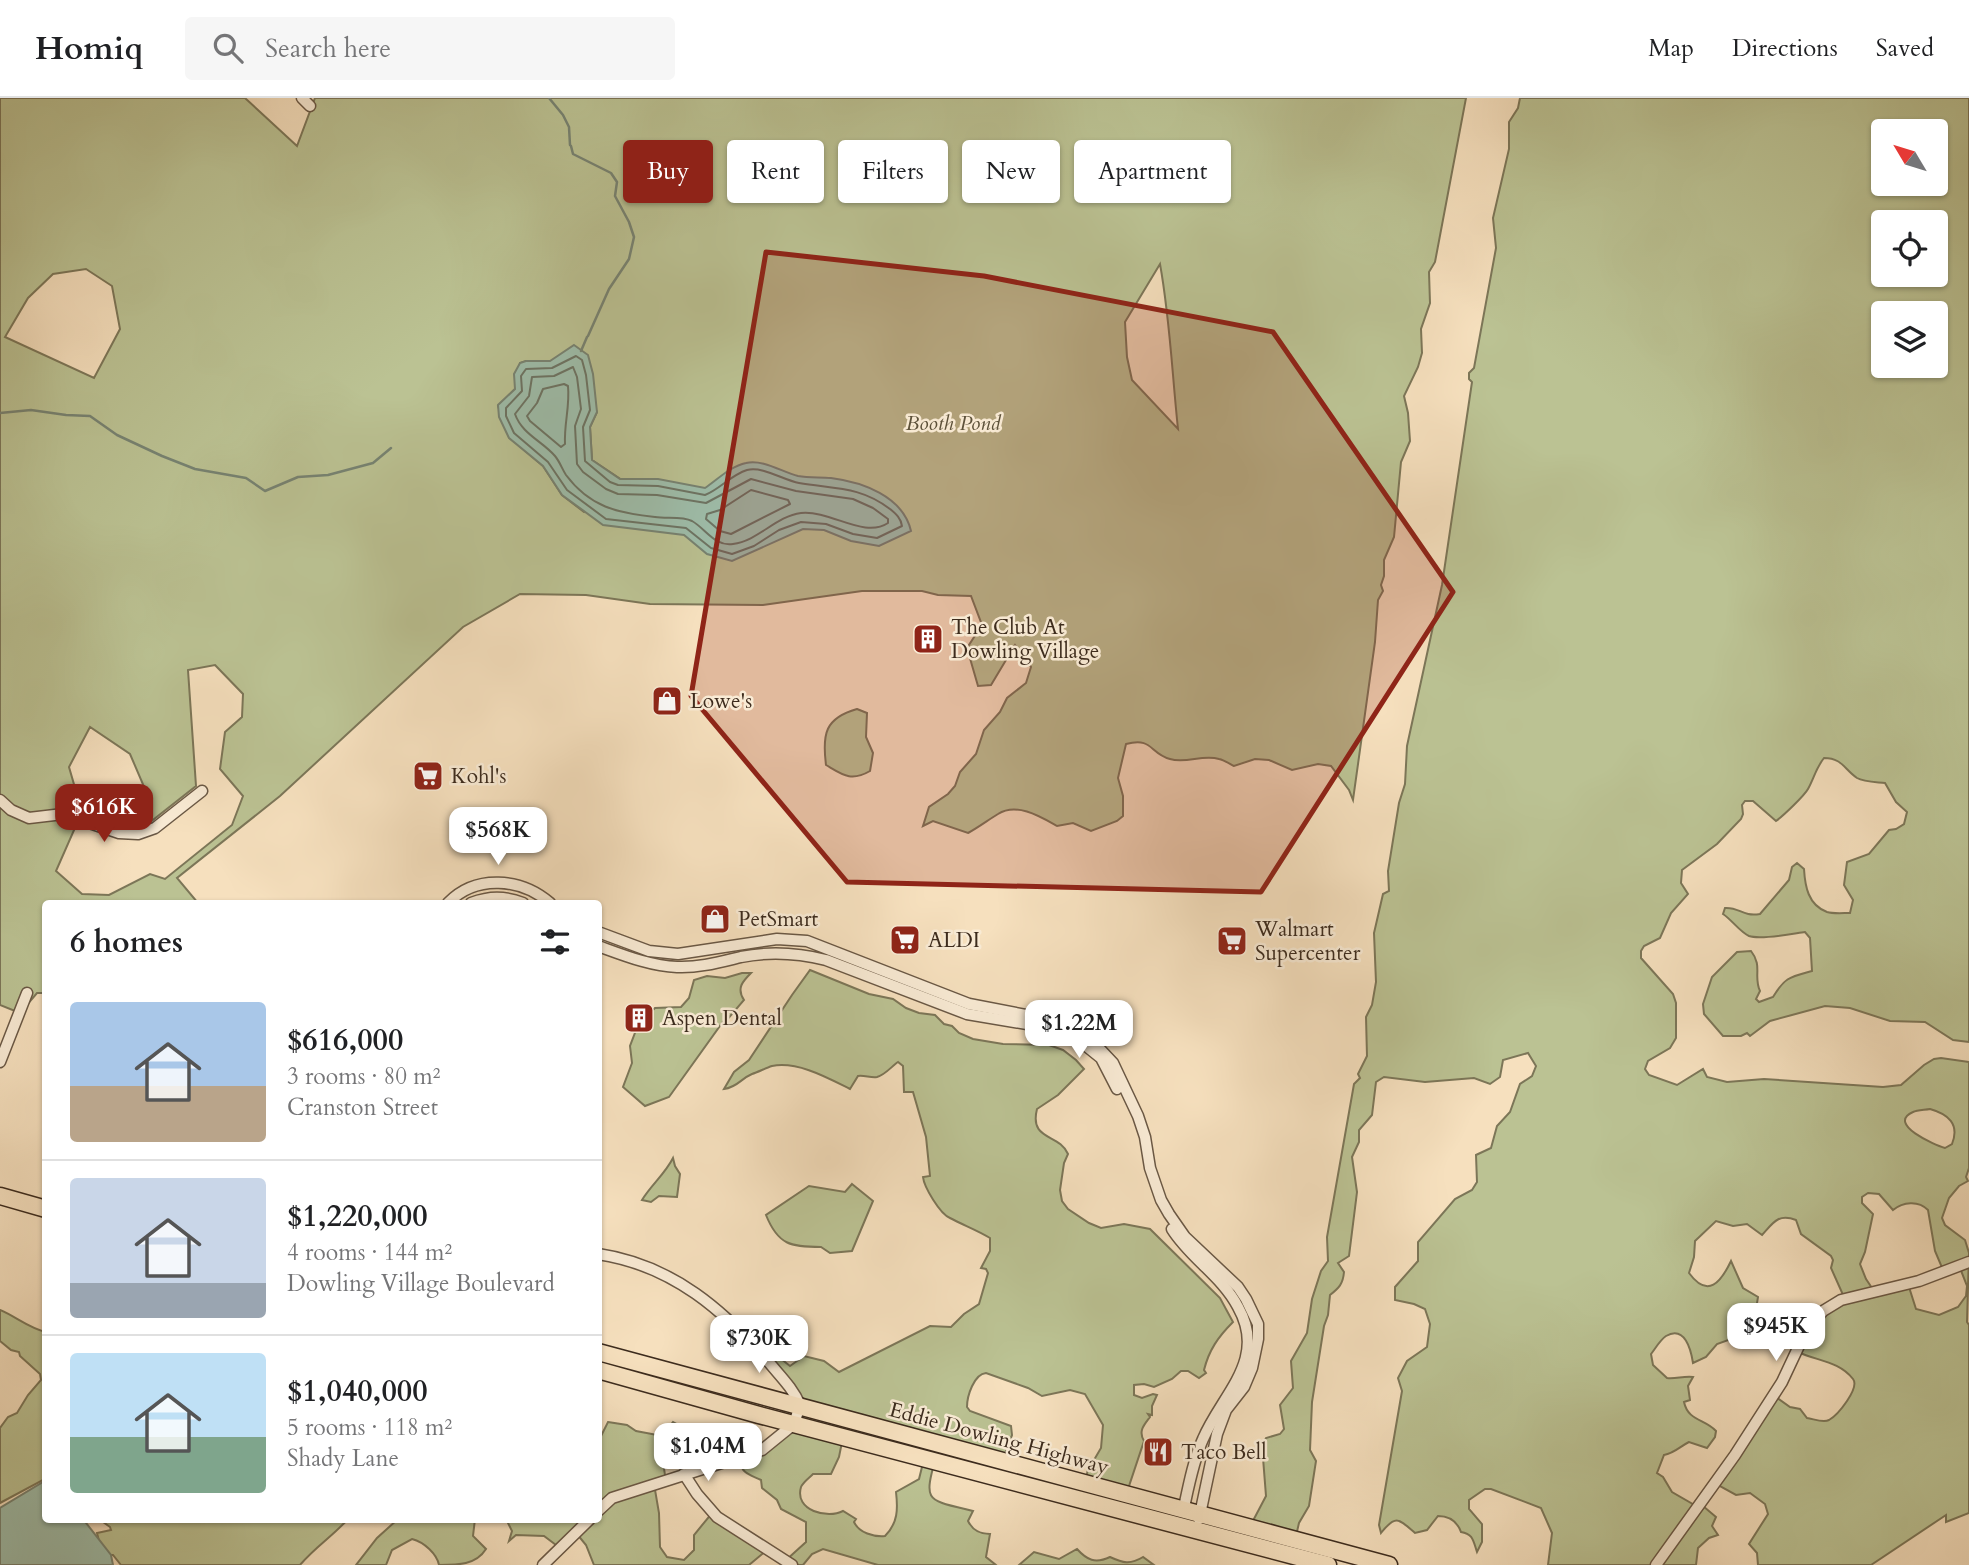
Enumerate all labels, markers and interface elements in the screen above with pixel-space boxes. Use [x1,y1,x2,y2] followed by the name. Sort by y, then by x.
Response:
[185,17,675,80] search box
[35,26,143,71] text: Homiq
[209,29,247,67] icon: search
[265,31,391,66] text: Search here
[1648,32,1694,65] text: Map
[1732,32,1838,65] text: Directions
[1876,32,1934,65] text: Saved
[1871,119,1948,196] north arrow
[1871,119,1948,378] map controls
[623,140,713,203] chip: Buy
[727,140,824,203] chip: Rent
[838,140,948,203] chip: Filters
[962,140,1060,203] chip: New
[1074,140,1231,203] chip: Apartment
[1871,210,1948,287] button: locate
[1871,301,1948,378] button: layers
[905,409,1001,438] park label: Booth Pond
[951,613,1099,666] place label: The Club At Dowling Village
[911,622,945,656] building icon: The Club At Dowling Village
[650,684,684,718] shop icon: Lowe's
[690,687,752,716] place label: Lowe's
[411,759,445,793] supermarket icon: Kohl's
[451,762,507,791] place label: Kohl's
[55,784,153,844] pin: $616K
[71,791,137,822] text: $616K
[449,808,547,867] pin: $568K
[465,814,531,845] text: $568K
[698,902,732,936] shop icon: PetSmart
[738,905,819,934] place label: PetSmart
[1254,915,1361,968] place label: Walmart Supercenter
[70,922,183,963] text: 6 homes
[536,923,574,961] icon: filters
[888,923,922,957] supermarket icon: ALDI
[1215,924,1249,958] supermarket icon: Walmart Supercenter
[928,926,980,955] place label: ALDI
[1022,1000,1136,1060] pin: $1.22M
[622,1001,656,1035] building icon: Aspen Dental
[662,1004,782,1033] place label: Aspen Dental
[1041,1007,1117,1038] text: $1.22M
[287,1020,403,1061] text: $616,000
[126,1030,210,1114] icon: home
[287,1061,440,1092] text: 3 rooms · 80 m²
[287,1092,438,1123] text: Cranston Street
[287,1196,428,1237] text: $1,220,000
[126,1206,210,1290] icon: home
[287,1237,452,1268] text: 4 rooms · 144 m²
[287,1268,555,1299] text: Dowling Village Boulevard
[1727,1304,1825,1363] pin: $945K
[1743,1310,1809,1341] text: $945K
[710,1316,808,1375] pin: $730K
[726,1322,792,1353] text: $730K
[287,1371,428,1412] text: $1,040,000
[126,1381,210,1465] icon: home
[886,1395,1112,1482] street label: Eddie Dowling Highway
[287,1412,452,1443] text: 5 rooms · 118 m²
[651,1424,765,1483] pin: $1.04M
[670,1430,746,1461] text: $1.04M
[1141,1435,1175,1469] restaurant icon: Taco Bell
[1181,1438,1267,1467] place label: Taco Bell
[287,1443,399,1474] text: Shady Lane

